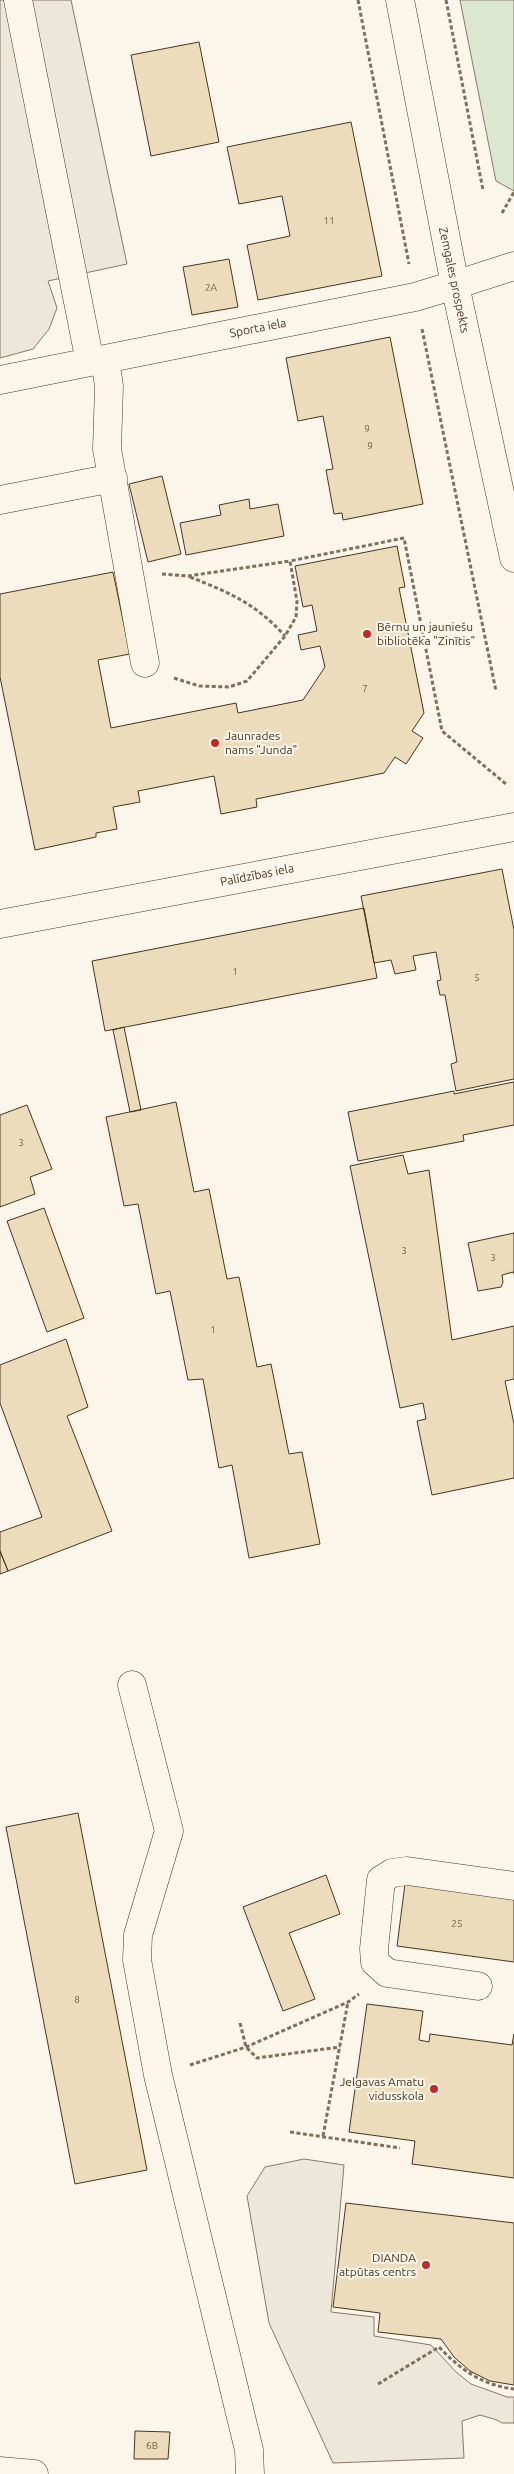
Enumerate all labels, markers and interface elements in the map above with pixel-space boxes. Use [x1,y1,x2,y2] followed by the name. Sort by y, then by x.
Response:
[323,215,335,226] house number: 11
[437,226,472,334] street label: Zemgales prospekts
[205,282,218,293] house number: 2A
[229,316,287,339] street label: Sporta iela
[364,423,370,434] house number: 9
[367,440,373,451] house number: 9
[377,620,475,647] place label: Bērnu un jauniešu bibliotēka "Zinītis"
[361,628,373,640] marker: Bērnu un jauniešu bibliotēka "Zinītis"
[362,683,368,694] house number: 7
[225,729,297,756] place label: Jaunrades nams "Junda"
[209,737,221,749] marker: Jaunrades nams "Junda"
[219,861,295,888] street label: Palīdzības iela
[232,966,238,977] house number: 1
[474,972,480,983] house number: 5
[18,1137,24,1148] house number: 3
[401,1245,407,1256] house number: 3
[490,1252,496,1263] house number: 3
[210,1324,216,1335] house number: 1
[451,1918,463,1929] house number: 25
[74,1994,80,2005] house number: 8
[339,2075,424,2102] place label: Jelgavas Amatu vidusskola
[428,2083,440,2095] marker: Jelgavas Amatu vidusskola
[339,2251,416,2278] place label: DIANDA atpūtas centrs
[420,2259,432,2271] marker: DIANDA atpūtas centrs
[146,2440,158,2451] house number: 6B

